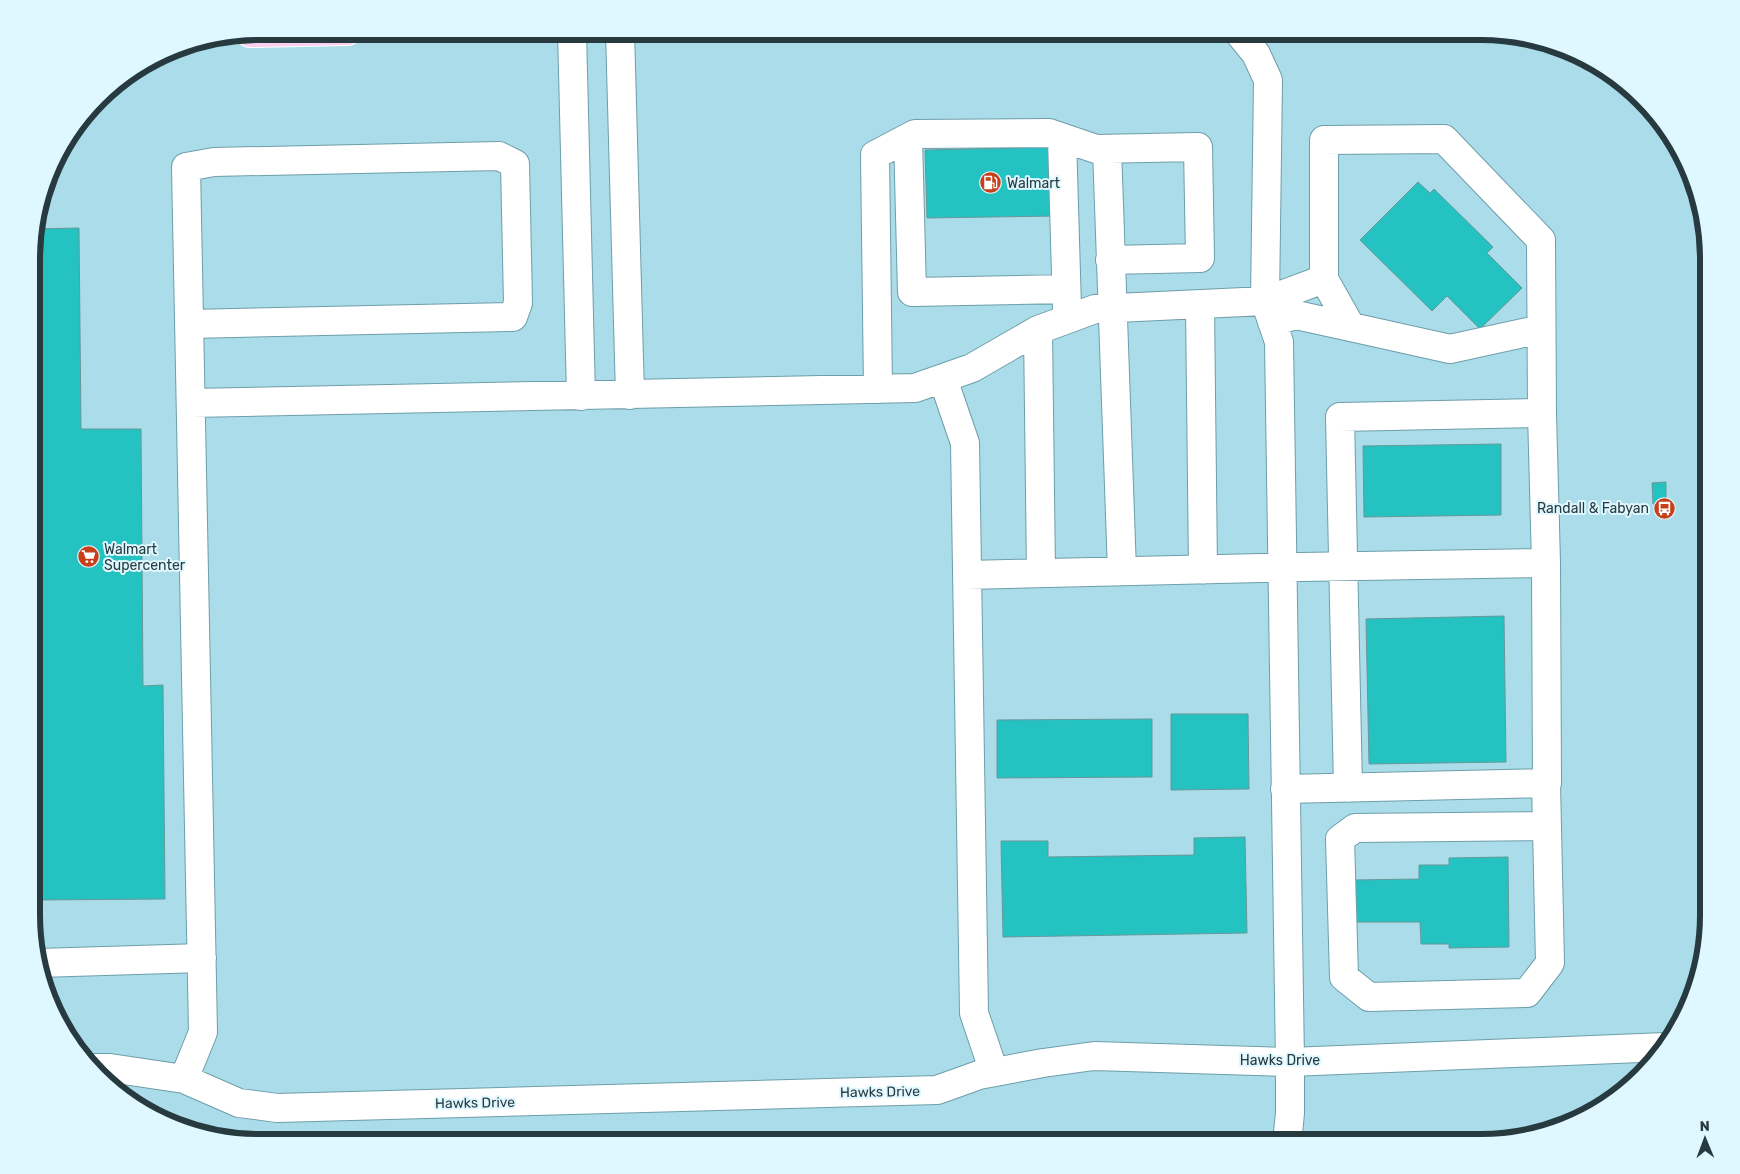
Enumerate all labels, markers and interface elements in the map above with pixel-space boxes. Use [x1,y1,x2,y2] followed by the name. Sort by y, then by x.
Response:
[979,171,1003,195] fuel station icon: Walmart
[1007,175,1061,192] place label: Walmart
[1653,496,1677,520] bus stop icon: Randall & Fabyan
[1537,500,1649,517] place label: Randall & Fabyan
[104,541,186,574] place label: Walmart Supercenter
[76,545,100,569] supermarket icon: Walmart Supercenter
[1240,1052,1320,1069] street label: Hawks Drive
[840,1083,920,1101] street label: Hawks Drive
[435,1094,515,1112] street label: Hawks Drive
[1680,1114,1730,1164] north arrow
[1700,1118,1710,1135] text: N

